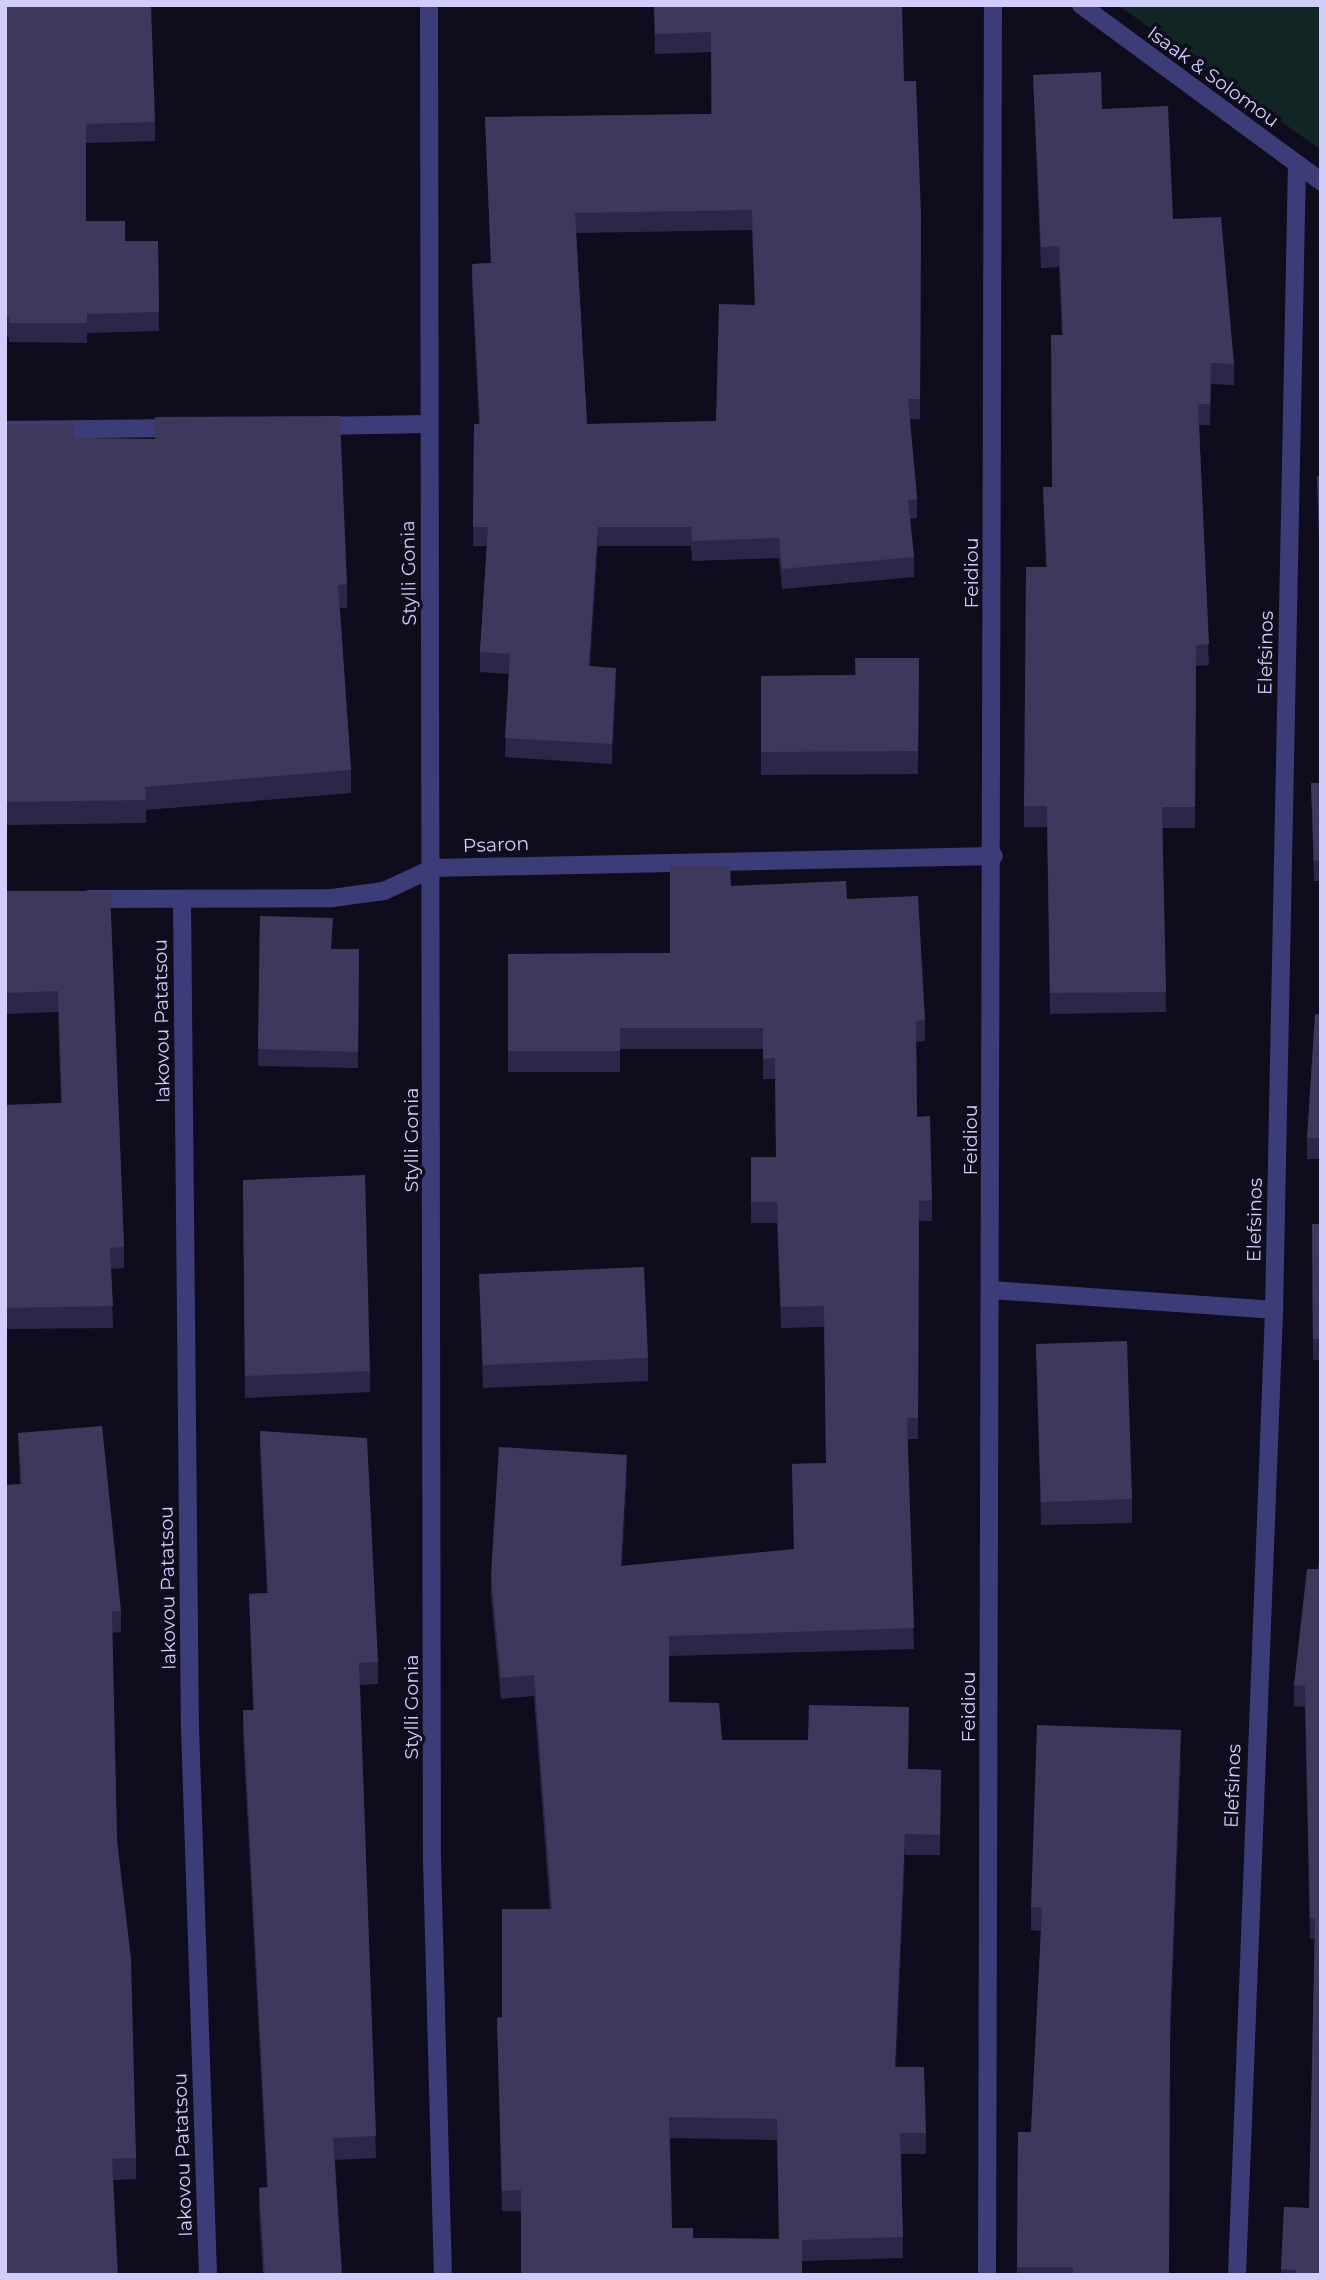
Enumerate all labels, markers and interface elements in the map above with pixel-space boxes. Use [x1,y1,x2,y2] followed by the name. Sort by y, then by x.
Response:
[1143,22,1283,132] street label: Isaak & Solomou
[397,520,421,626] street label: Stylli Gonia
[961,538,983,608] street label: Feidiou
[1254,611,1278,695] street label: Elefsinos
[462,832,530,858] street label: Psaron
[149,939,175,1103] street label: Iakovou Patatsou
[401,1087,423,1193] street label: Stylli Gonia
[960,1105,982,1175] street label: Feidiou
[1243,1178,1267,1262] street label: Elefsinos
[155,1506,181,1670] street label: Iakovou Patatsou
[401,1654,423,1760] street label: Stylli Gonia
[958,1672,980,1742] street label: Feidiou
[1220,1744,1246,1828] street label: Elefsinos
[169,2073,197,2237] street label: Iakovou Patatsou

